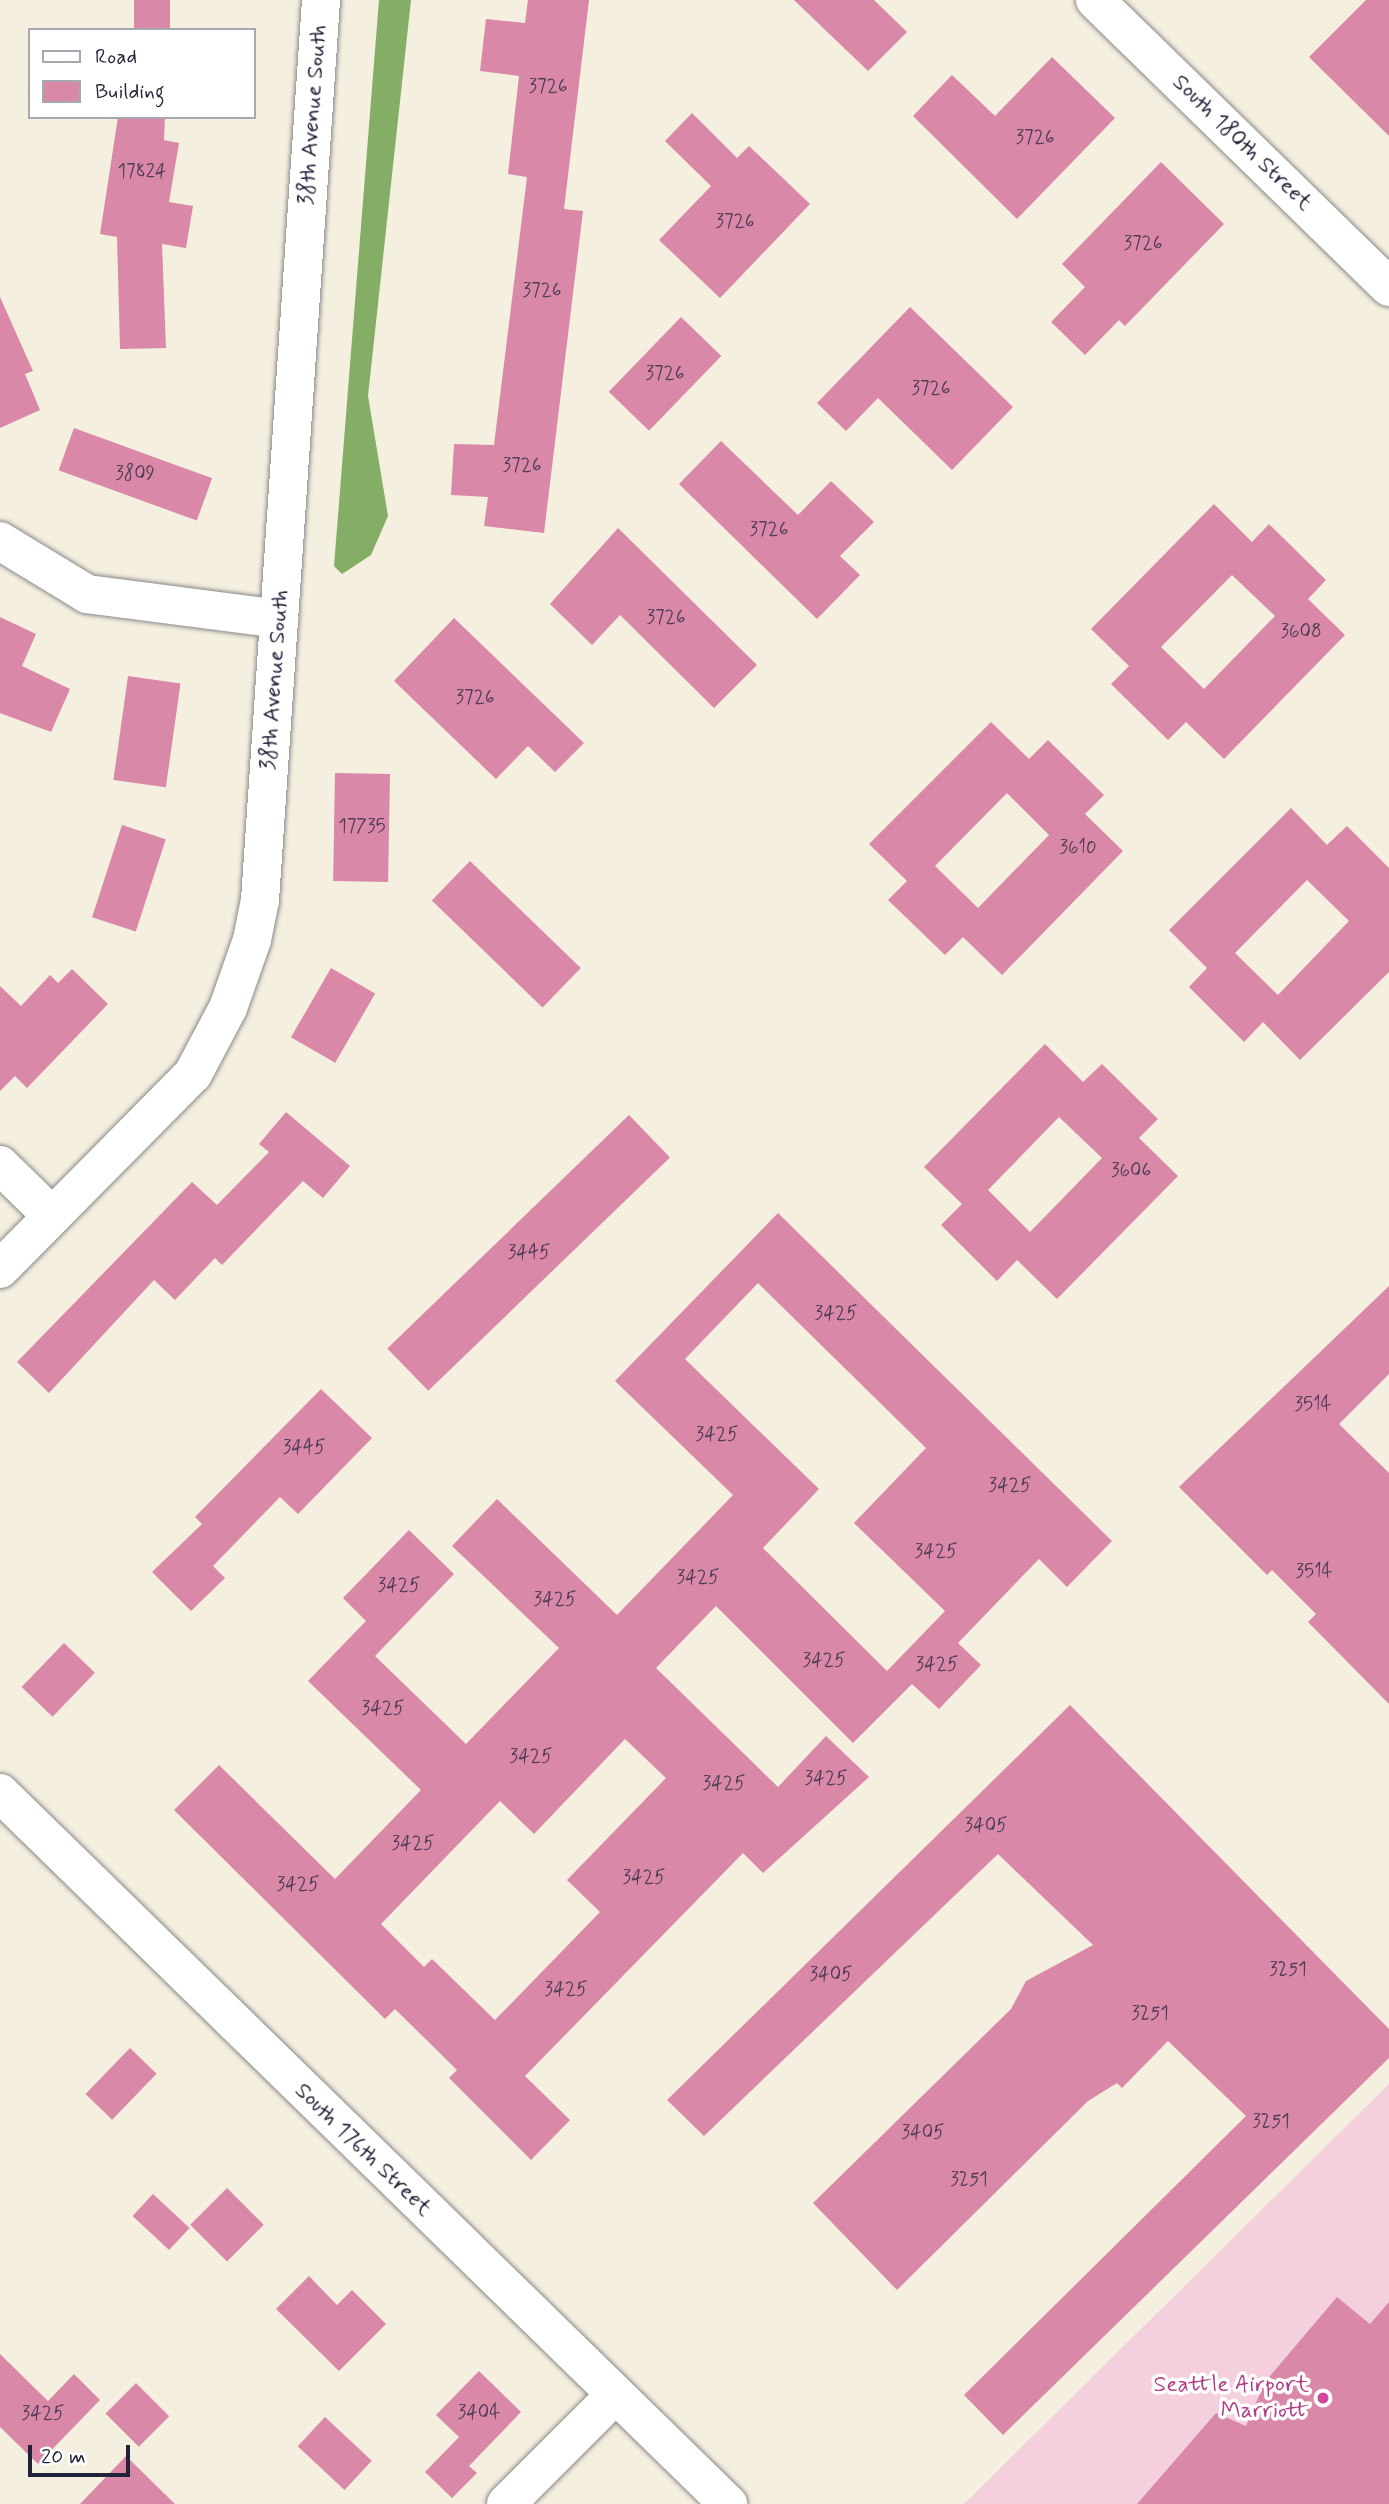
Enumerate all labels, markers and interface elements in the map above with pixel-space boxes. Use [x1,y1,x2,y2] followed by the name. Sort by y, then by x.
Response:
[293,26,333,204] street label: 38th Avenue South
[28,28,256,119] legend
[95,43,137,71] text: Road
[1166,69,1318,217] street label: South 180th Street
[528,76,568,98] house number: 3726
[95,78,165,106] text: Building
[1015,127,1055,149] house number: 3726
[117,161,167,183] house number: 17824
[715,211,755,233] house number: 3726
[1123,233,1163,255] house number: 3726
[522,280,562,302] house number: 3726
[645,363,685,385] house number: 3726
[911,378,951,400] house number: 3726
[502,455,542,477] house number: 3726
[115,463,155,485] house number: 3809
[749,519,789,541] house number: 3726
[255,591,295,769] street label: 38th Avenue South
[646,607,686,629] house number: 3726
[1280,621,1322,643] house number: 3608
[455,687,495,709] house number: 3726
[338,816,386,838] house number: 17735
[1059,837,1097,859] house number: 3610
[1111,1160,1151,1182] house number: 3606
[508,1242,550,1264] house number: 3445
[815,1303,857,1325] house number: 3425
[1294,1394,1332,1416] house number: 3514
[696,1424,738,1446] house number: 3425
[283,1437,325,1459] house number: 3445
[989,1475,1031,1497] house number: 3425
[915,1541,957,1563] house number: 3425
[1295,1561,1333,1583] house number: 3514
[677,1567,719,1589] house number: 3425
[378,1575,420,1597] house number: 3425
[534,1589,576,1611] house number: 3425
[803,1650,845,1672] house number: 3425
[916,1654,958,1676] house number: 3425
[362,1698,404,1720] house number: 3425
[510,1746,552,1768] house number: 3425
[805,1768,847,1790] house number: 3425
[703,1773,745,1795] house number: 3425
[965,1815,1007,1837] house number: 3405
[392,1833,434,1855] house number: 3425
[623,1867,665,1889] house number: 3425
[277,1874,319,1896] house number: 3425
[1269,1959,1307,1981] house number: 3251
[810,1964,852,1986] house number: 3405
[545,1979,587,2001] house number: 3425
[1131,2003,1169,2025] house number: 3251
[289,2077,437,2223] street label: South 176th Street
[1252,2111,1290,2133] house number: 3251
[902,2122,944,2144] house number: 3405
[950,2169,988,2191] house number: 3251
[1154,2371,1309,2425] place label: Seattle Airport Marriott
[1315,2390,1331,2406] marker: Seattle Airport Marriott
[458,2402,500,2424] house number: 3404
[22,2403,64,2425] house number: 3425
[32,2430,133,2474] scale bar
[41,2443,86,2471] text: 20 m

